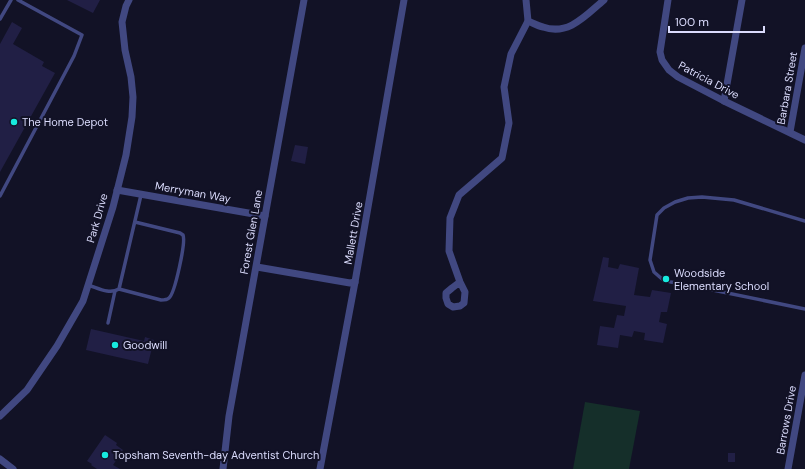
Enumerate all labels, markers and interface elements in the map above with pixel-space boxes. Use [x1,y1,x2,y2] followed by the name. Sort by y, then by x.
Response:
[669,8,764,34] scale bar
[675,14,709,30] text: 100 m
[774,50,800,126] street label: Barbara Street
[676,58,742,102] street label: Patricia Drive
[22,115,108,129] place label: The Home Depot
[9,117,19,127] marker: The Home Depot
[154,178,232,206] street label: Merryman Way
[237,189,265,275] street label: Forest Glen Lane
[83,192,111,244] street label: Park Drive
[341,200,365,266] street label: Mallett Drive
[674,266,769,293] place label: Woodside Elementary School
[661,274,671,284] marker: Woodside Elementary School
[123,338,167,352] place label: Goodwill
[110,340,120,350] marker: Goodwill
[773,384,799,456] street label: Barrows Drive
[113,448,319,462] place label: Topsham Seventh-day Adventist Church
[100,450,110,460] marker: Topsham Seventh-day Adventist Church

